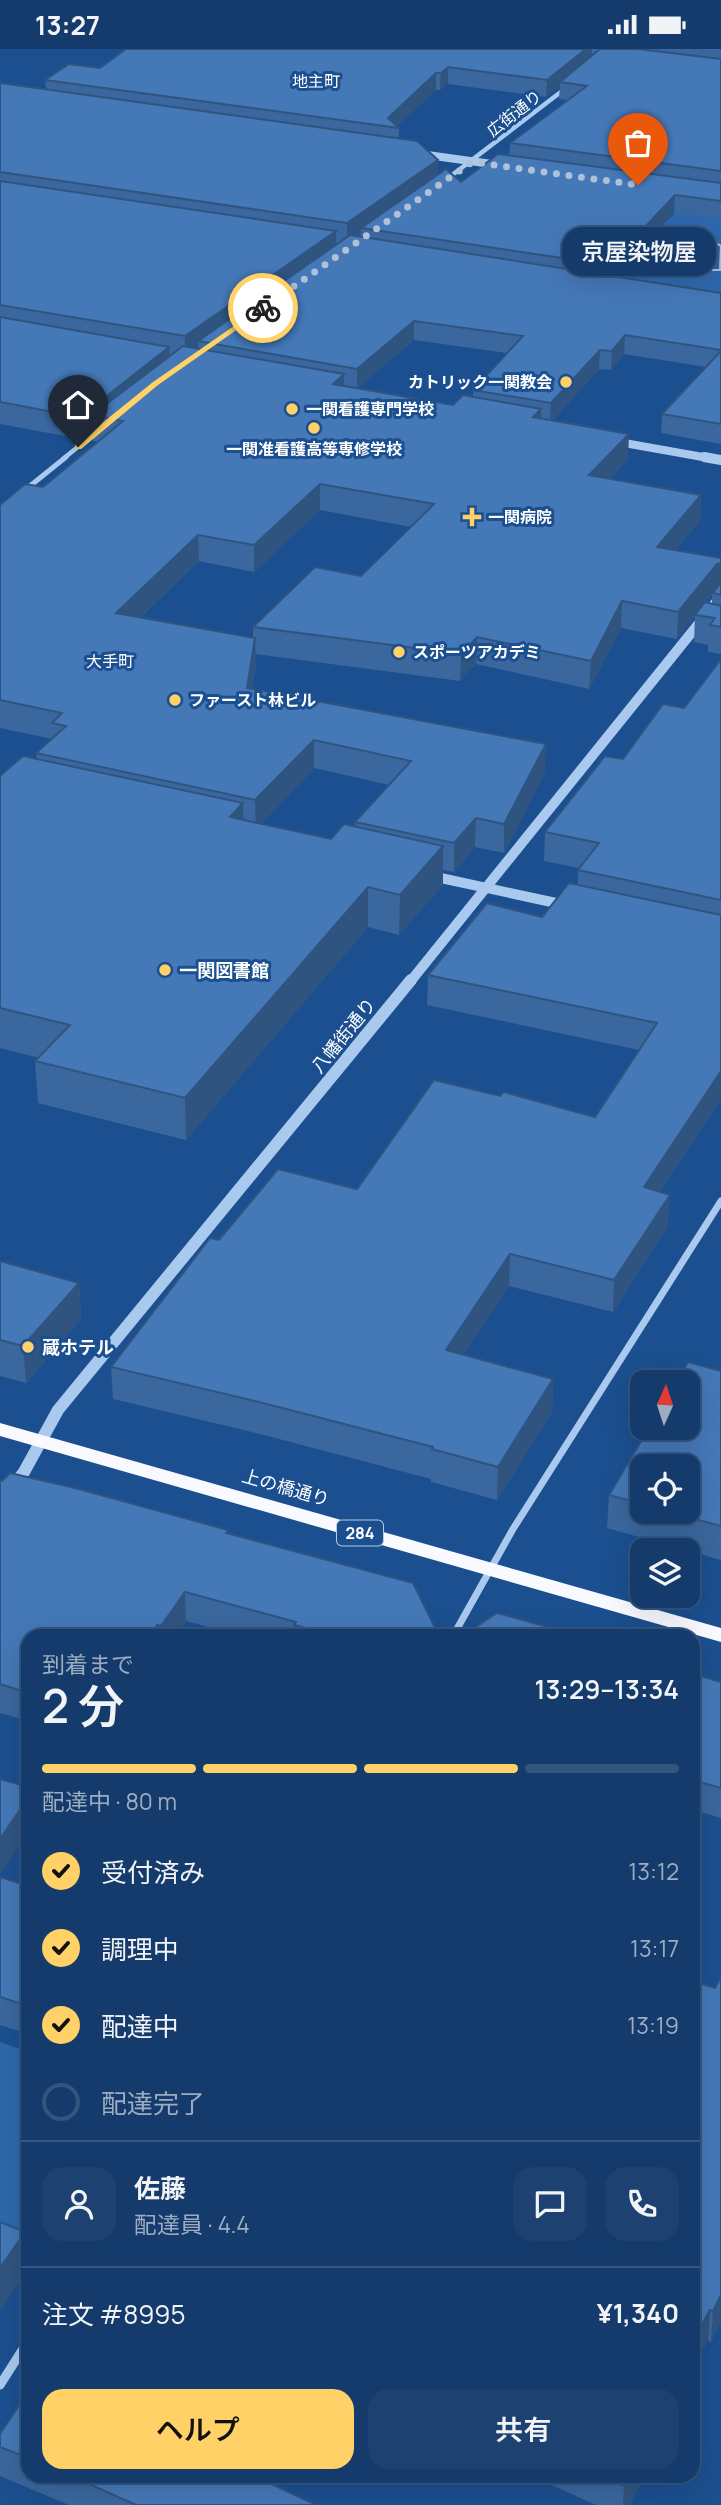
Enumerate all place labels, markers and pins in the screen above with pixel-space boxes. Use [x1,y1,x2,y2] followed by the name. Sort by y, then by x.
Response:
[608,113,668,185] pin
[561,227,715,276] callout: 京屋染物屋
[408,371,552,393] place label: カトリック一関教会
[558,374,574,390] marker: カトリック一関教会
[48,375,108,447] pin
[306,398,434,420] place label: 一関看護専門学校
[284,401,300,417] marker: 一関看護専門学校
[306,420,322,436] marker: 一関准看護高等専修学校
[226,438,402,460] place label: 一関准看護高等専修学校
[488,506,552,528] place label: 一関病院
[462,507,482,527] marker: 一関病院
[413,641,541,663] place label: スポーツアカデミ
[391,644,407,660] marker: スポーツアカデミ
[189,689,316,711] place label: ファースト林ビル
[167,692,183,708] marker: ファースト林ビル
[179,958,269,982] place label: 一関図書館
[157,962,173,978] marker: 一関図書館
[42,1335,114,1359] place label: 蔵ホテル
[20,1339,36,1355] marker: 蔵ホテル

